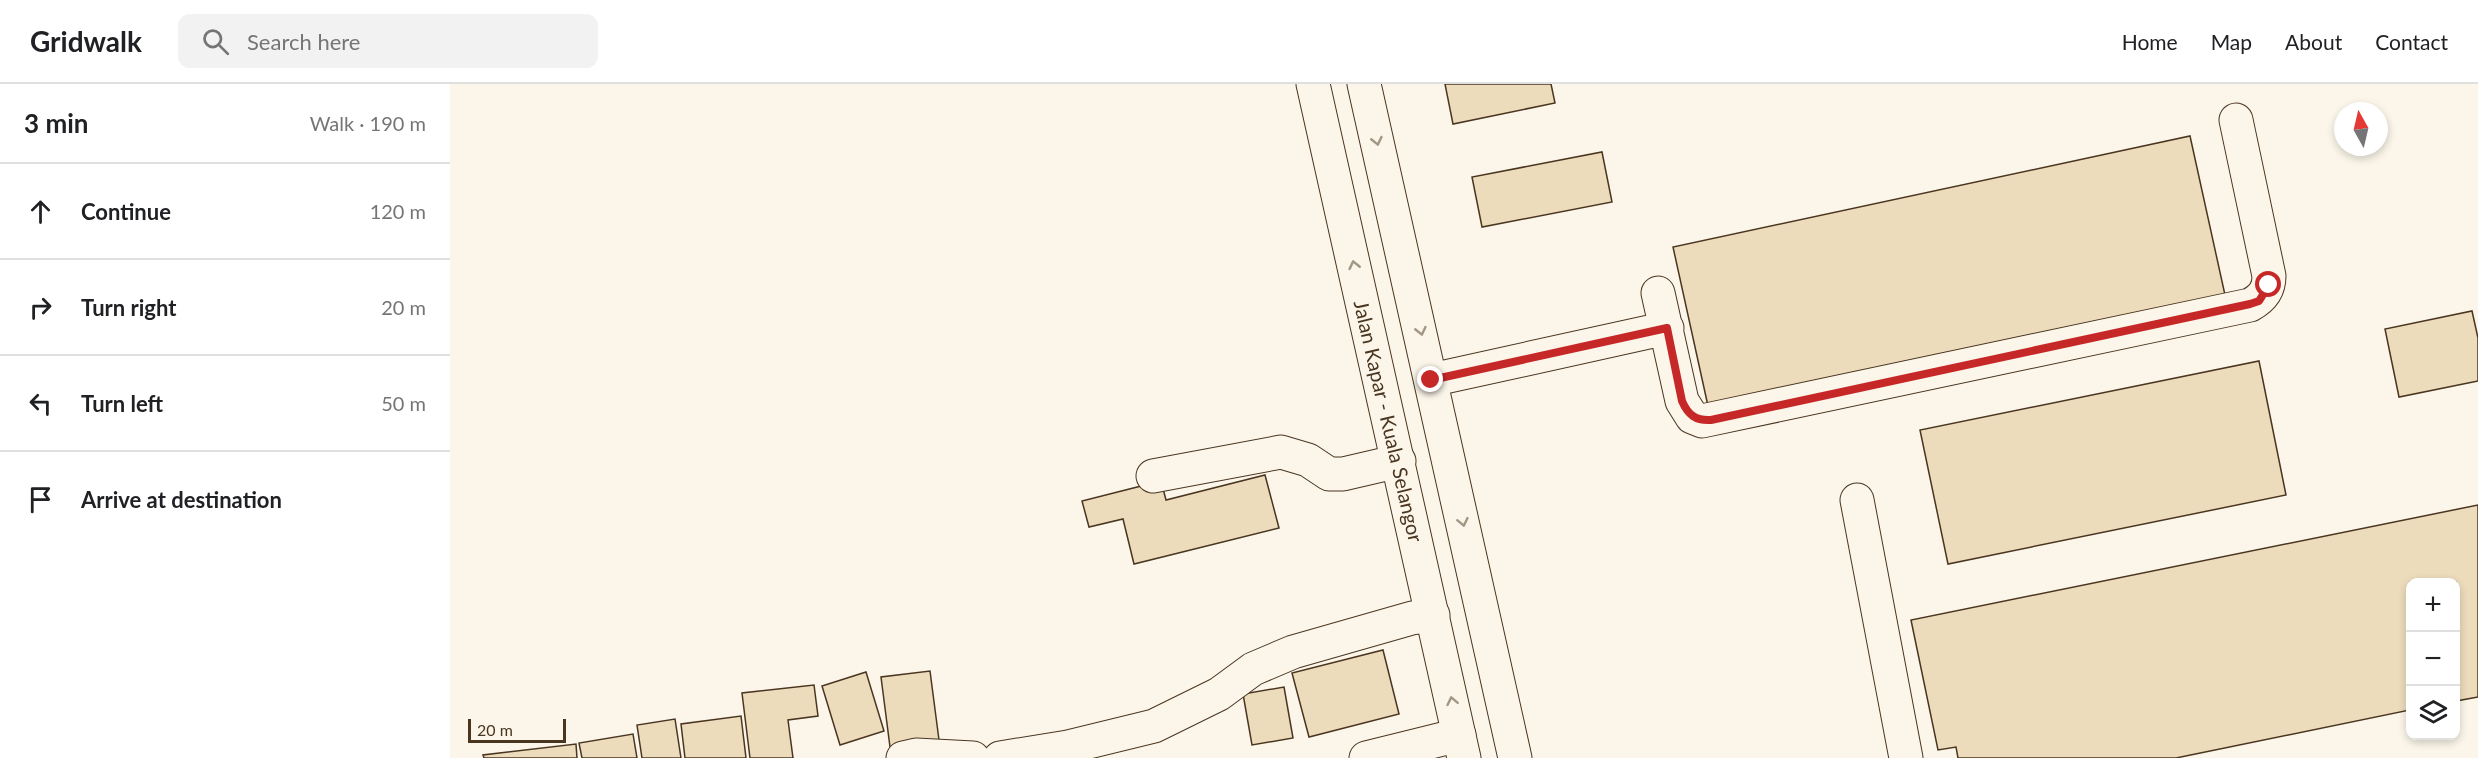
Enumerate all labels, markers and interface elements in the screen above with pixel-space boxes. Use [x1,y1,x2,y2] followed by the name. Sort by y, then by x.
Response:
[178,14,598,68] search box
[30,24,142,58] text: Gridwalk
[199,25,232,58] icon: search
[247,28,360,55] text: Search here
[2122,29,2178,54] text: Home
[2211,29,2252,54] text: Map
[2285,29,2342,54] text: About
[2375,29,2448,54] text: Contact
[2334,102,2388,156] north arrow
[24,107,88,139] text: 3 min
[310,111,426,135] text: Walk · 190 m
[1370,136,1383,146] one-way arrow
[24,195,57,228] icon: ahead
[81,198,171,225] text: Continue
[370,199,426,223] text: 120 m
[1349,260,1362,270] one-way arrow
[2255,271,2281,297] route start
[24,291,57,324] icon: right
[81,294,176,321] text: Turn right
[381,295,426,319] text: 20 m
[1349,298,1429,545] street label: Jalan Kapar - Kuala Selangor
[1414,326,1427,336] one-way arrow
[1417,366,1443,392] route end
[24,387,57,420] icon: left
[81,390,163,417] text: Turn left
[381,391,426,415] text: 50 m
[24,483,57,516] icon: arrive
[81,486,282,513] text: Arrive at destination
[1456,516,1469,526] one-way arrow
[2406,578,2460,740] map controls
[2406,578,2460,632] button: +
[2406,632,2460,686] button: −
[2406,686,2460,740] button: layers
[1446,696,1459,706] one-way arrow
[468,716,566,744] scale bar
[477,720,513,739] text: 20 m

